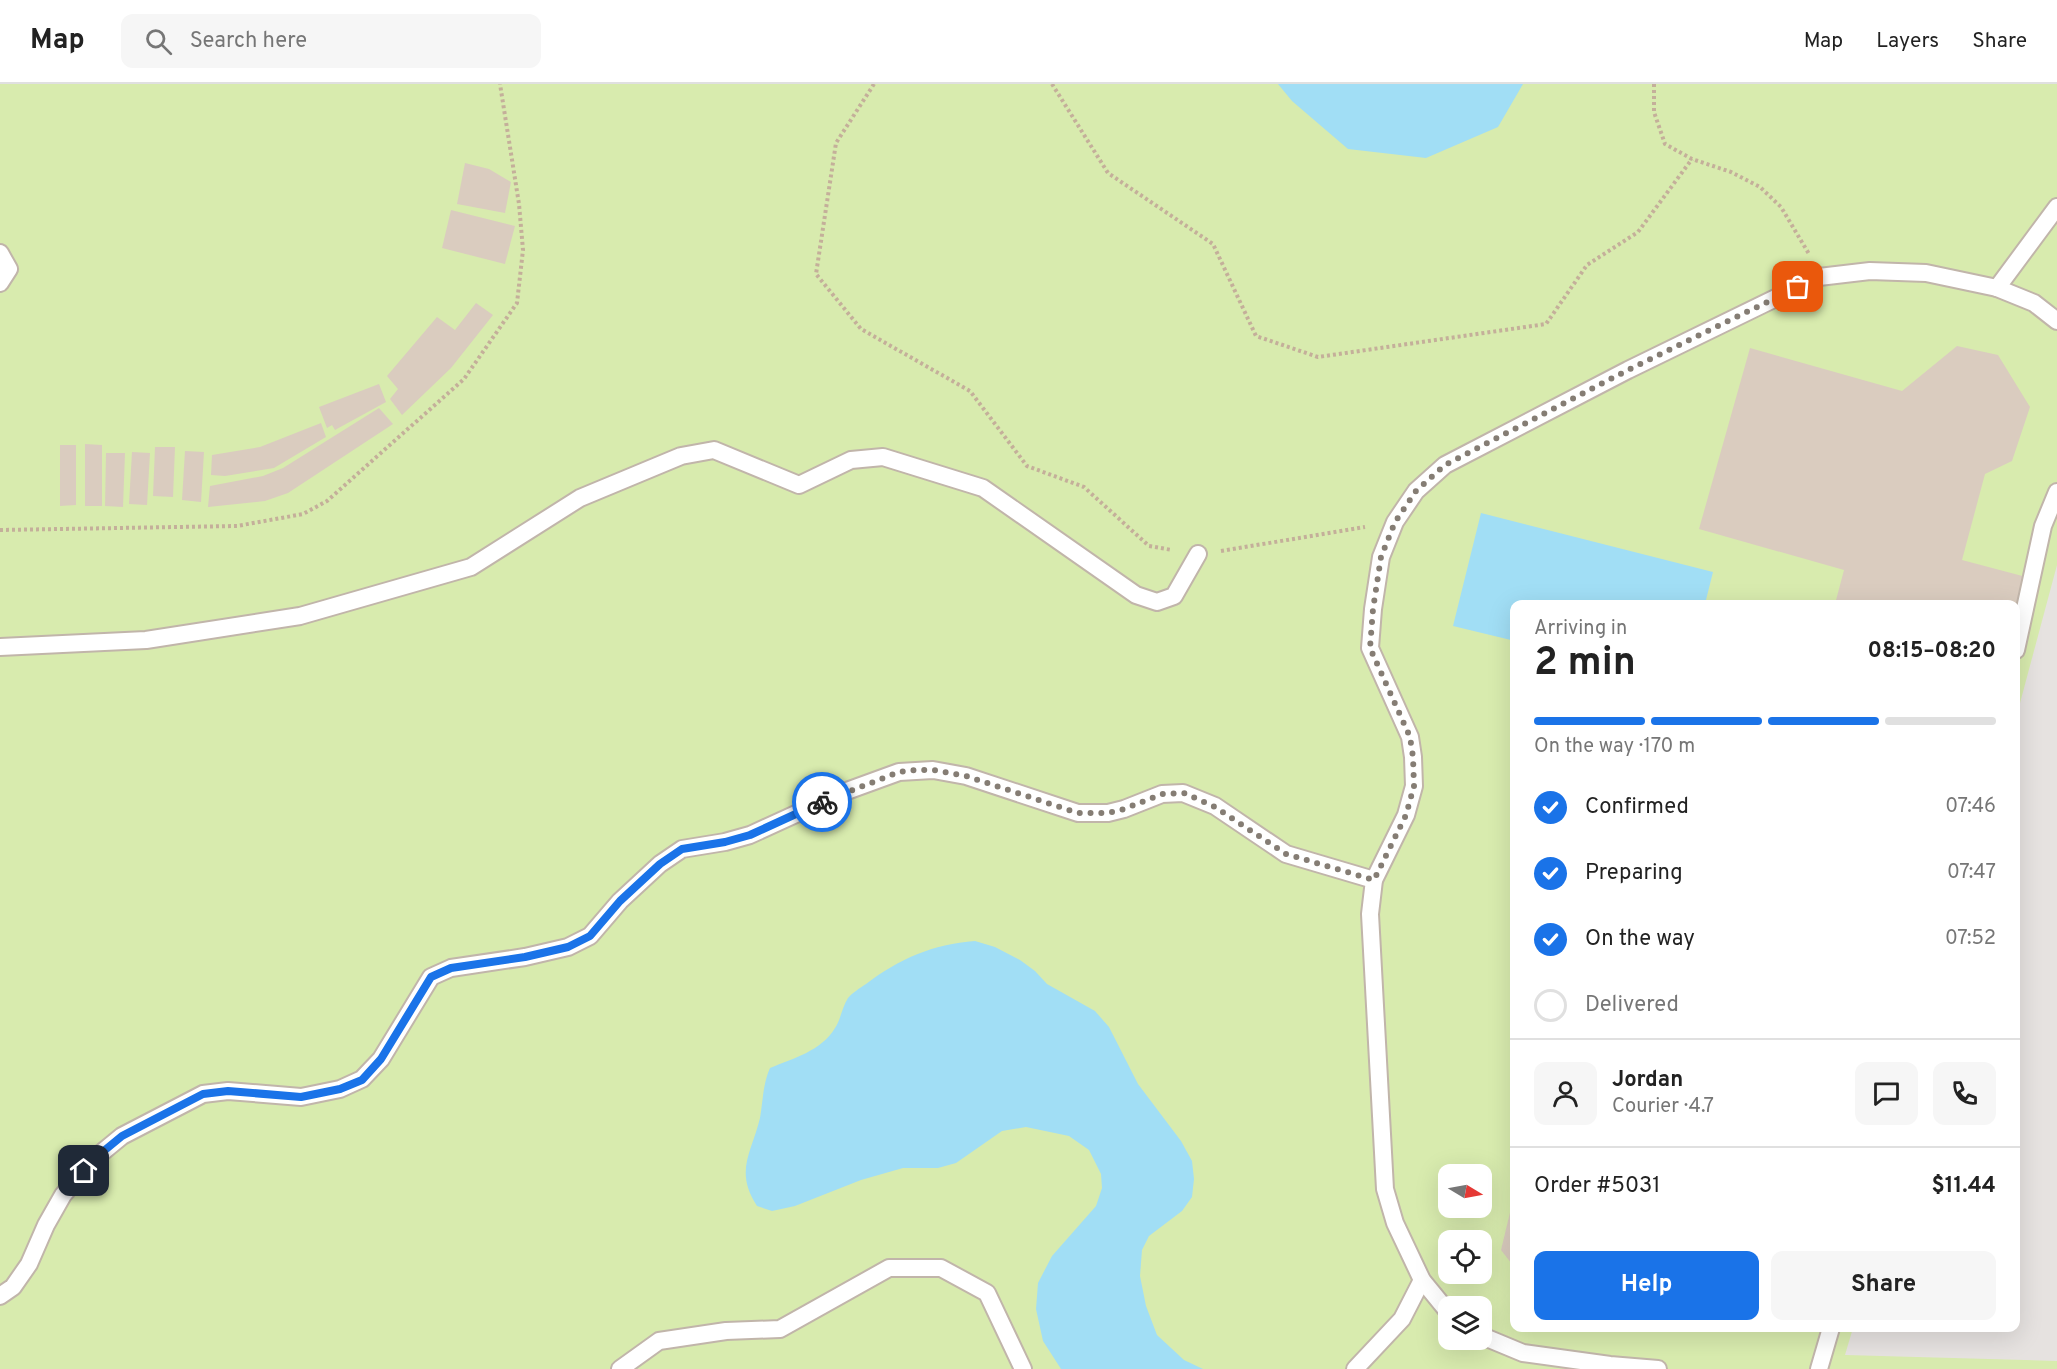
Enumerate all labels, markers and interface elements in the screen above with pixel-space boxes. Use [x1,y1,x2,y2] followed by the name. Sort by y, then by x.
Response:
[121,14,541,68] search box
[30,23,85,59] text: Map
[142,25,175,58] icon: search
[190,28,307,55] text: Search here
[1804,28,1843,55] text: Map
[1876,28,1939,55] text: Layers
[1972,28,2027,55] text: Share
[1772,261,1823,312] pin
[1781,270,1814,303] icon: bag
[1534,616,1627,642] text: Arriving in
[1868,638,1996,665] text: 08:15–08:20
[1534,640,1636,689] text: 2 min
[1534,734,1695,760] text: On the way · 170 m
[792,772,852,832] courier
[806,786,839,819] icon: bike
[1534,791,1567,824] icon: check
[1585,794,1689,821] text: Confirmed
[1945,794,1996,820] text: 07:46
[1534,857,1567,890] icon: check
[1585,860,1683,887] text: Preparing
[1947,860,1996,886] text: 07:47
[1534,923,1567,956] icon: check
[1585,926,1695,953] text: On the way
[1945,926,1996,952] text: 07:52
[1585,992,1679,1019] text: Delivered
[1534,1062,1597,1125] button: person
[1855,1062,1918,1125] button: chat
[1933,1062,1996,1125] button: phone
[1612,1067,1683,1094] text: Jordan
[1612,1094,1714,1120] text: Courier · 4.7
[58,1145,109,1196] pin
[67,1154,100,1187] icon: home
[1438,1164,1492,1218] north arrow
[1438,1164,1492,1350] map controls
[1534,1173,1660,1200] text: Order #5031
[1931,1173,1996,1200] text: $11.44
[1438,1230,1492,1284] button: locate
[1534,1251,1759,1320] button: Help
[1771,1251,1996,1320] button: Share
[1438,1296,1492,1350] button: layers

